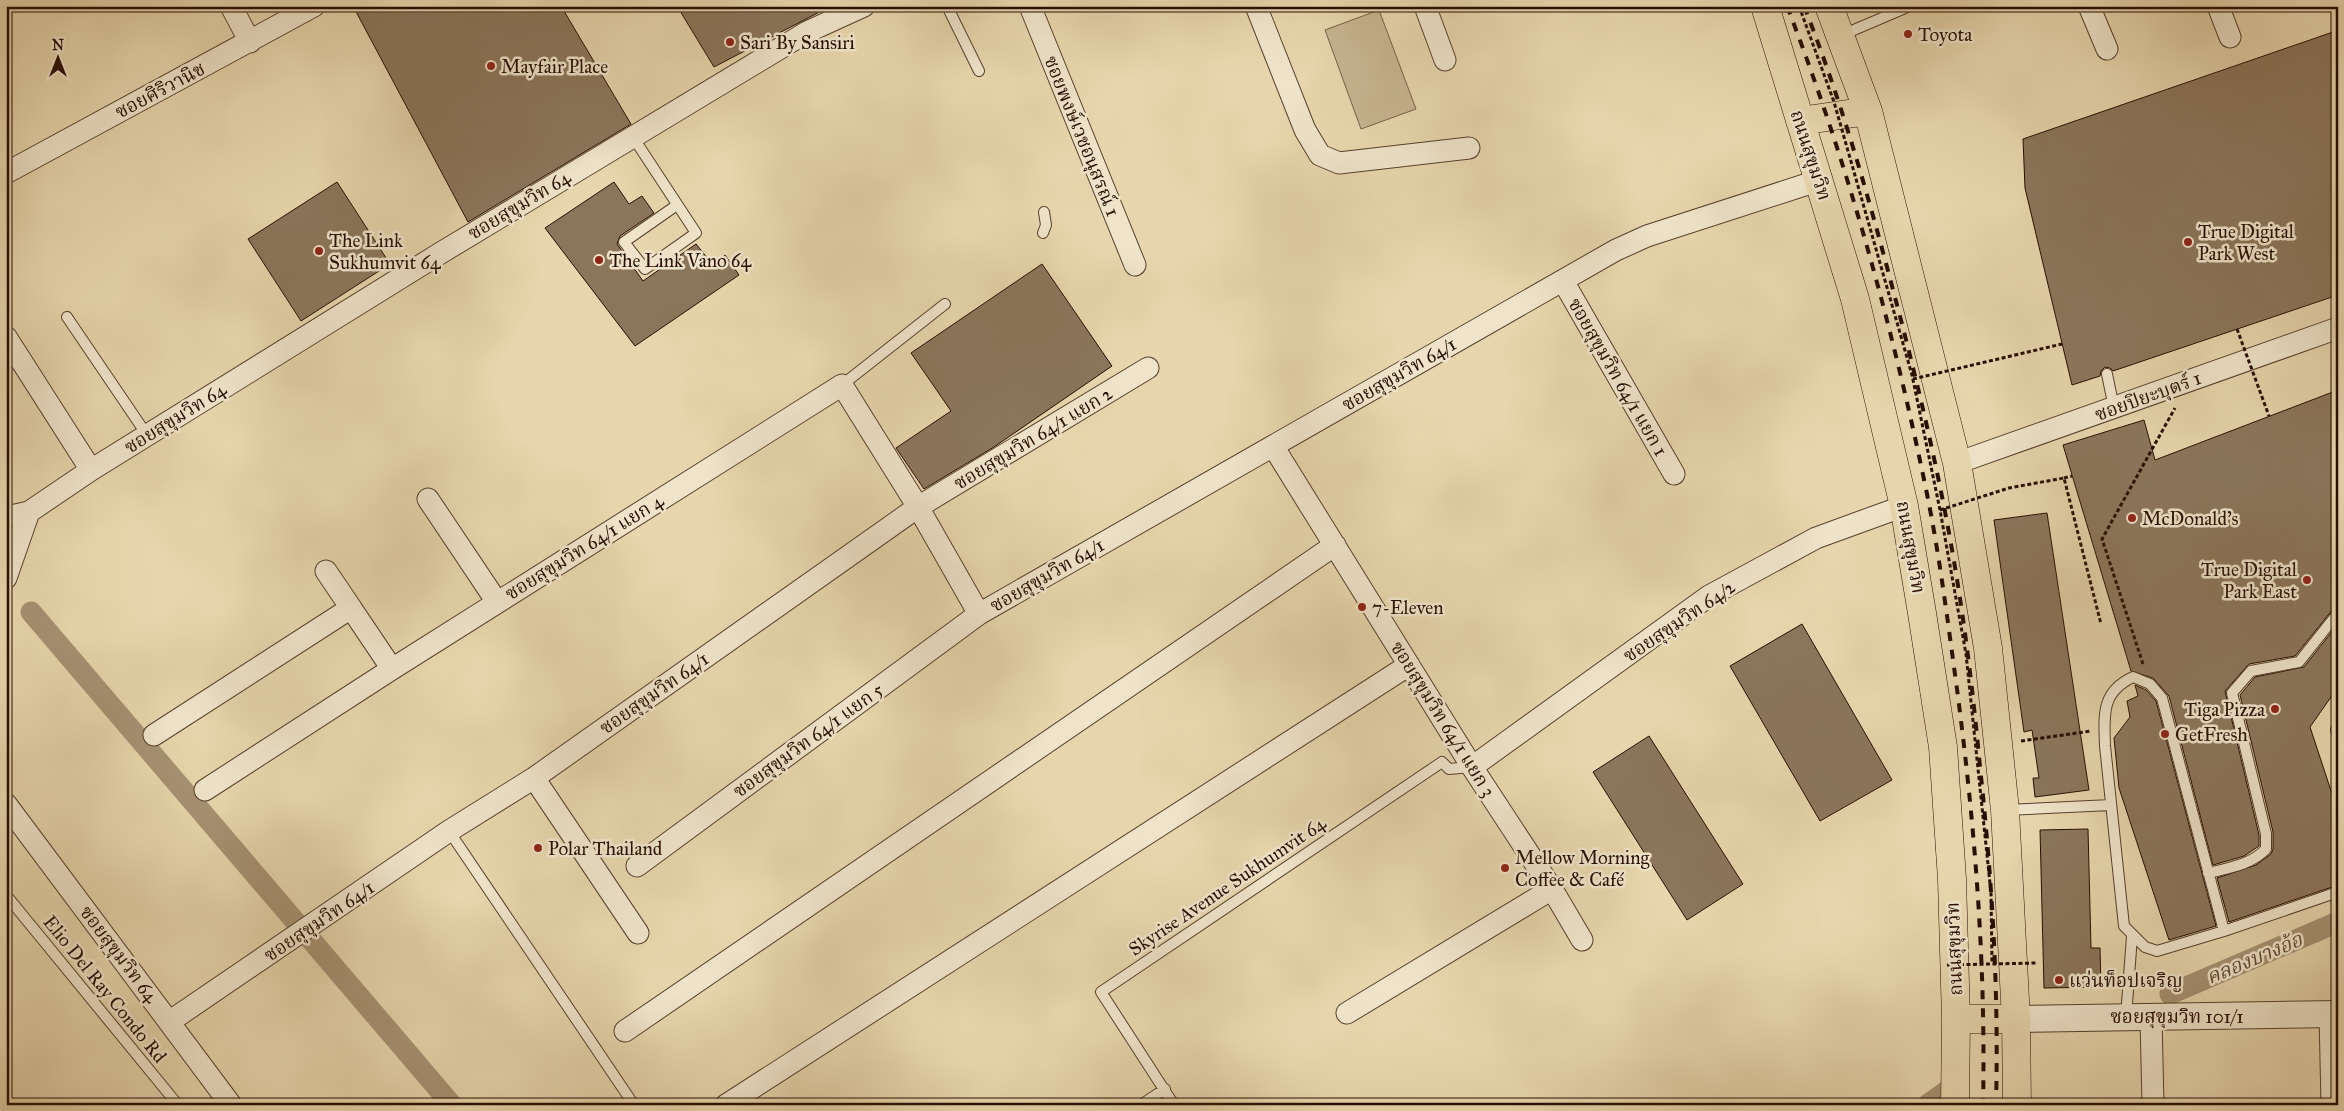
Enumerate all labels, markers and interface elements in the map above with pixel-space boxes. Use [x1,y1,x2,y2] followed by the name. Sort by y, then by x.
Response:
[1918,23,1973,46] place label: Toyota
[1902,28,1914,40] marker: Toyota
[740,31,855,54] place label: Sari By Sansiri
[32,32,82,82] north arrow
[724,36,736,48] marker: Sari By Sansiri
[52,37,64,54] text: N
[1038,52,1125,220] street label: ซอยพงษ์เวชอนุสรณ์ 1
[501,55,608,78] place label: Mayfair Place
[111,57,209,123] street label: ซอยศิริวานิช
[485,60,497,72] marker: Mayfair Place
[1785,107,1836,203] street label: ถนนสุขุมวิท
[464,165,575,245] street label: ซอยสุขุมวิท 64
[2198,220,2295,265] place label: True Digital Park West
[329,229,441,274] place label: The Link Sukhumvit 64
[2182,236,2194,248] marker: True Digital Park West
[313,245,325,257] marker: The Link Sukhumvit 64
[609,249,752,272] place label: The Link Vano 64
[593,254,605,266] marker: The Link Vano 64
[1562,294,1673,461] street label: ซอยสุขุมวิท 64/1 แยก 1
[1338,332,1461,417] street label: ซอยสุขุมวิท 64/1
[2092,366,2205,427] street label: ซอยปิยะบุตร์ 1
[120,377,231,459] street label: ซอยสุขุมวิท 64
[950,381,1117,495] street label: ซอยสุขุมวิท 64/1 แยก 2
[501,489,668,606] street label: ซอยสุขุมวิท 64/1 แยก 4
[1891,499,1930,595] street label: ถนนสุขุมวิท
[2142,507,2239,530] place label: McDonald's
[2126,512,2138,524] marker: McDonald's
[986,533,1109,618] street label: ซอยสุขุมวิท 64/1
[2201,558,2298,603] place label: True Digital Park East
[2301,574,2313,586] marker: True Digital Park East
[1619,575,1740,668] street label: ซอยสุขุมวิท 64/2
[1372,596,1444,619] place label: 7-Eleven
[1356,601,1368,613] marker: 7-Eleven
[1385,637,1500,802] street label: ซอยสุขุมวิท 64/1 แยก 3
[595,647,714,740] street label: ซอยสุขุมวิท 64/1
[728,678,888,803] street label: ซอยสุขุมวิท 64/1 แยก 5
[2184,698,2266,722] place label: Tiga Pizza
[2269,703,2281,715] marker: Tiga Pizza
[2175,723,2248,746] place label: GetFresh
[2159,728,2171,740] marker: GetFresh
[1124,811,1330,961] street label: Skyrise Avenue Sukhumvit 64
[548,837,663,860] place label: Polar Thailand
[532,842,544,854] marker: Polar Thailand
[1515,846,1650,891] place label: Mellow Morning Coffee & Café
[1499,862,1511,874] marker: Mellow Morning Coffee & Café
[260,876,379,967] street label: ซอยสุขุมวิท 64/1
[74,901,163,1008] street label: ซอยสุขุมวิท 64
[1941,902,1968,996] street label: ถนนสุขุมวิท
[38,911,172,1068] street label: Elio Del Ray Condo Rd
[2202,927,2307,989] water label: คลองบางอ้อ
[2069,969,2183,992] place label: แว่นท็อปเจริญ
[2053,974,2065,986] marker: แว่นท็อปเจริญ
[2110,1005,2244,1029] street label: ซอยสุขุมวิท 101/1

